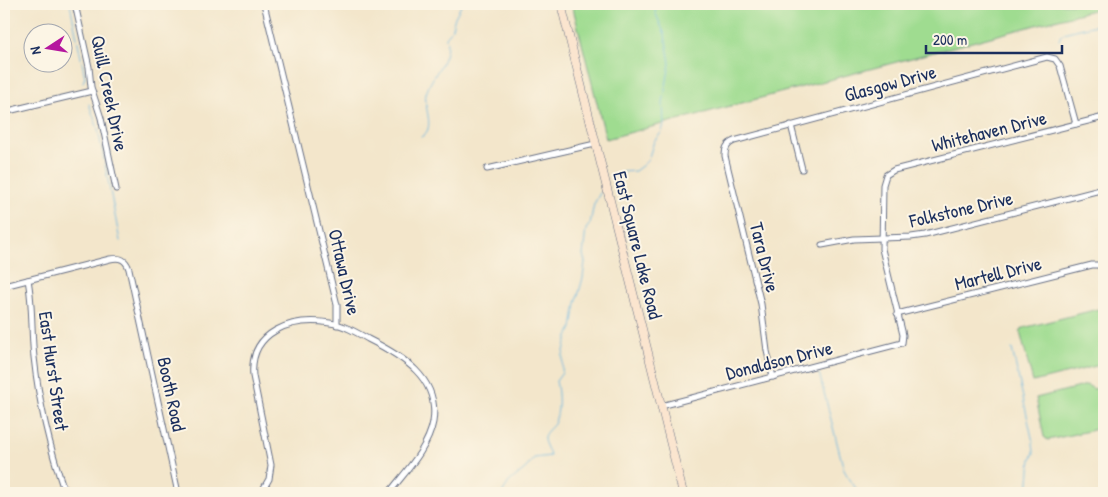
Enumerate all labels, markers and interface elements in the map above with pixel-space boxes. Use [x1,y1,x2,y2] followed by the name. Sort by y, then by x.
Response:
[22,22,72,72] north arrow
[926,22,1062,54] scale bar
[933,29,967,50] text: 200 m
[85,33,135,154] street label: Quill Creek Drive
[25,45,45,56] text: N
[841,58,939,108] street label: Glasgow Drive
[929,104,1049,158] street label: Whitehaven Drive
[607,168,669,322] street label: East Square Lake Road
[906,184,1016,234] street label: Folkstone Drive
[744,219,786,295] street label: Tara Drive
[322,226,368,318] street label: Ottawa Drive
[952,250,1044,296] street label: Martell Drive
[33,310,75,433] street label: East Hurst Street
[723,334,835,386] street label: Donaldson Drive
[151,355,193,434] street label: Booth Road

